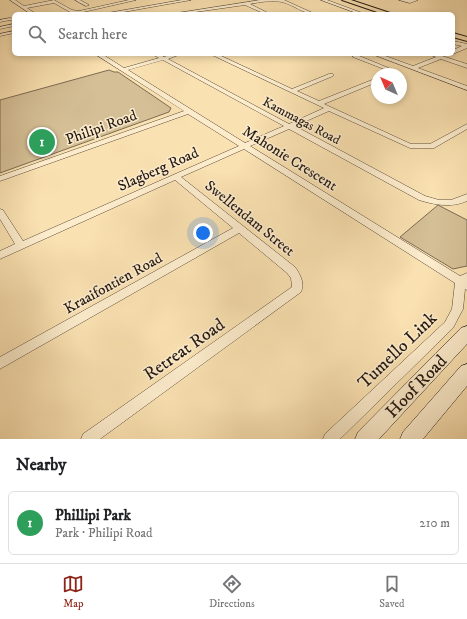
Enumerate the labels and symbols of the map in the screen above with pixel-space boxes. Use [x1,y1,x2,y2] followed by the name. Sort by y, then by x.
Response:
[371,68,407,104] north arrow
[260,94,344,148] street label: Kammagas Road
[63,106,140,149] street label: Philipi Road
[239,122,341,195] street label: Mahonie Crescent
[29,127,55,157] pin: 1
[115,143,202,196] street label: Slagberg Road
[201,176,299,261] street label: Swellendam Street
[193,223,213,243] your location
[61,248,166,318] street label: Kraaifontien Road
[354,308,442,394] street label: Tumello Link
[140,314,229,386] street label: Retreat Road
[381,351,452,423] street label: Hoof Road

